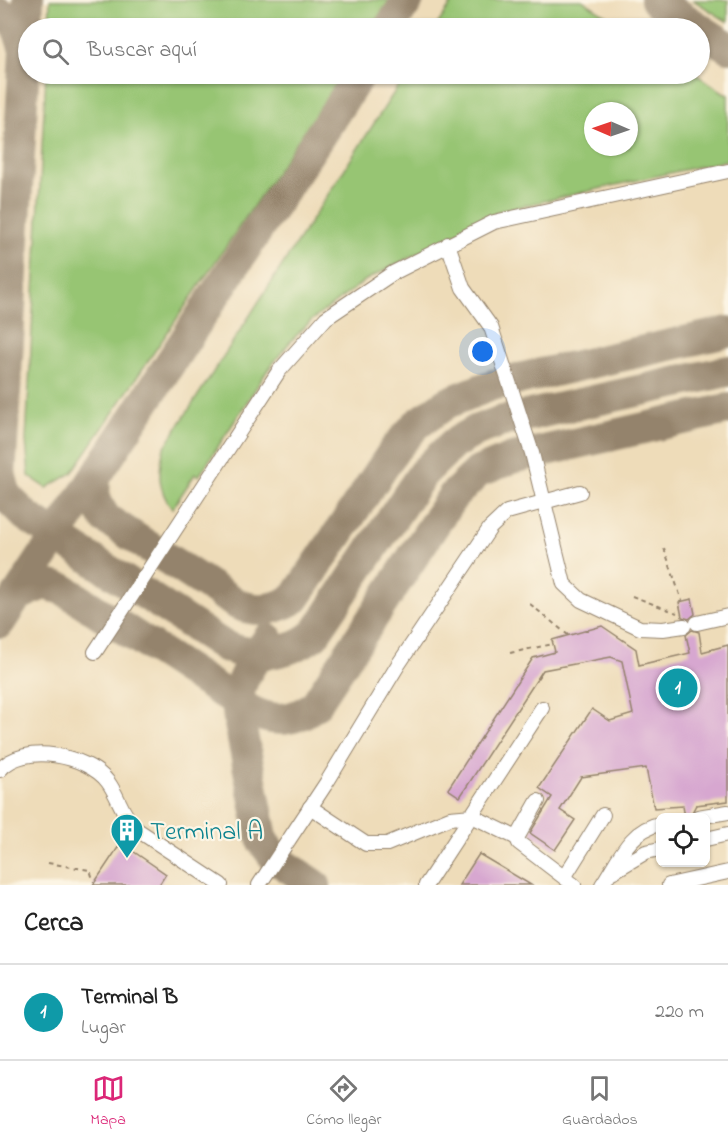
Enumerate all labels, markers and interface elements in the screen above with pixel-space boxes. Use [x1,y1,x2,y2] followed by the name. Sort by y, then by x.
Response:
[18,18,710,84] search box
[39,35,72,68] icon: search
[87,35,197,67] text: Buscar aquí
[584,102,638,156] north arrow
[468,337,497,366] your location
[658,666,698,710] pin: 1
[109,812,145,859] building icon: Terminal A
[656,813,710,867] map controls
[656,813,710,867] button: locate
[150,814,263,852] place label: Terminal A
[24,905,84,943] text: Cerca
[81,982,178,1014] text: Terminal B
[40,998,47,1027] text: 1
[655,998,704,1027] text: 220 m
[81,1014,126,1043] text: Lugar
[90,1072,126,1132] tab: Mapa
[306,1072,382,1132] tab: Cómo llegar
[562,1072,638,1132] tab: Guardados

